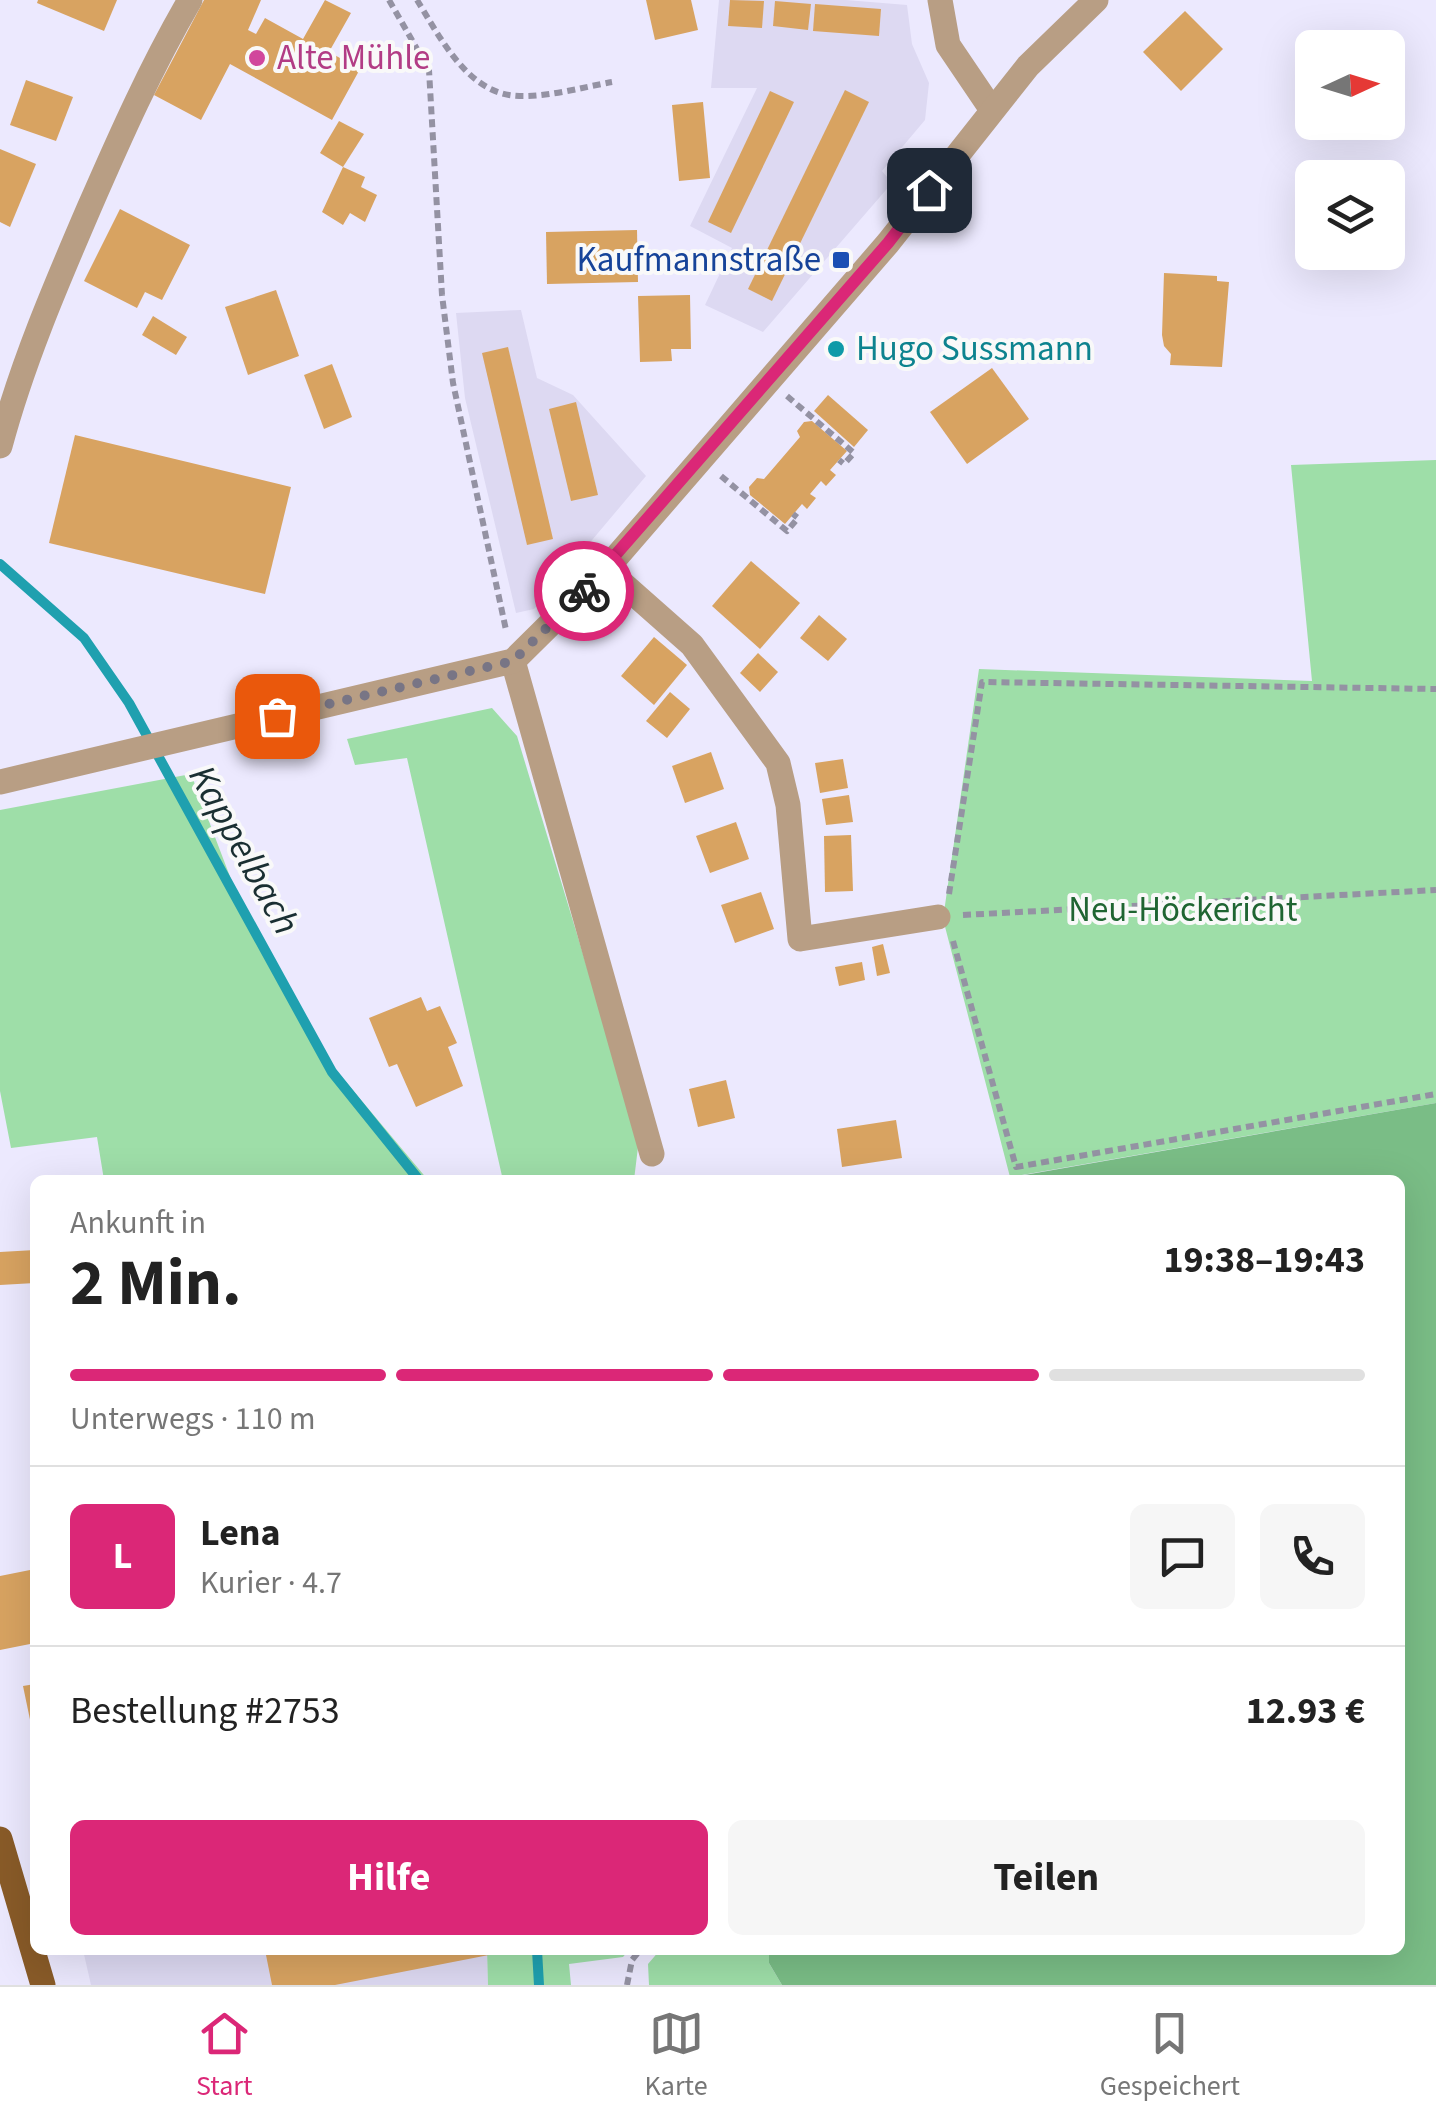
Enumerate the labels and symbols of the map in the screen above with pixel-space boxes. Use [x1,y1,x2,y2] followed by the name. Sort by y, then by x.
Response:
[1295,30,1405,140] north arrow
[277,33,430,83] place label: Alte Mühle
[246,47,268,69] marker: Alte Mühle
[887,148,972,233] pin
[577,235,821,285] place label: Kaufmannstraße
[830,249,852,271] marker: Kaufmannstraße
[856,324,1093,374] place label: Hugo Sussmann
[825,338,847,360] marker: Hugo Sussmann
[534,541,634,641] courier
[235,674,320,759] pin
[175,755,313,945] water label: Kappelbach
[1068,885,1298,935] park label: Neu-Höckericht

